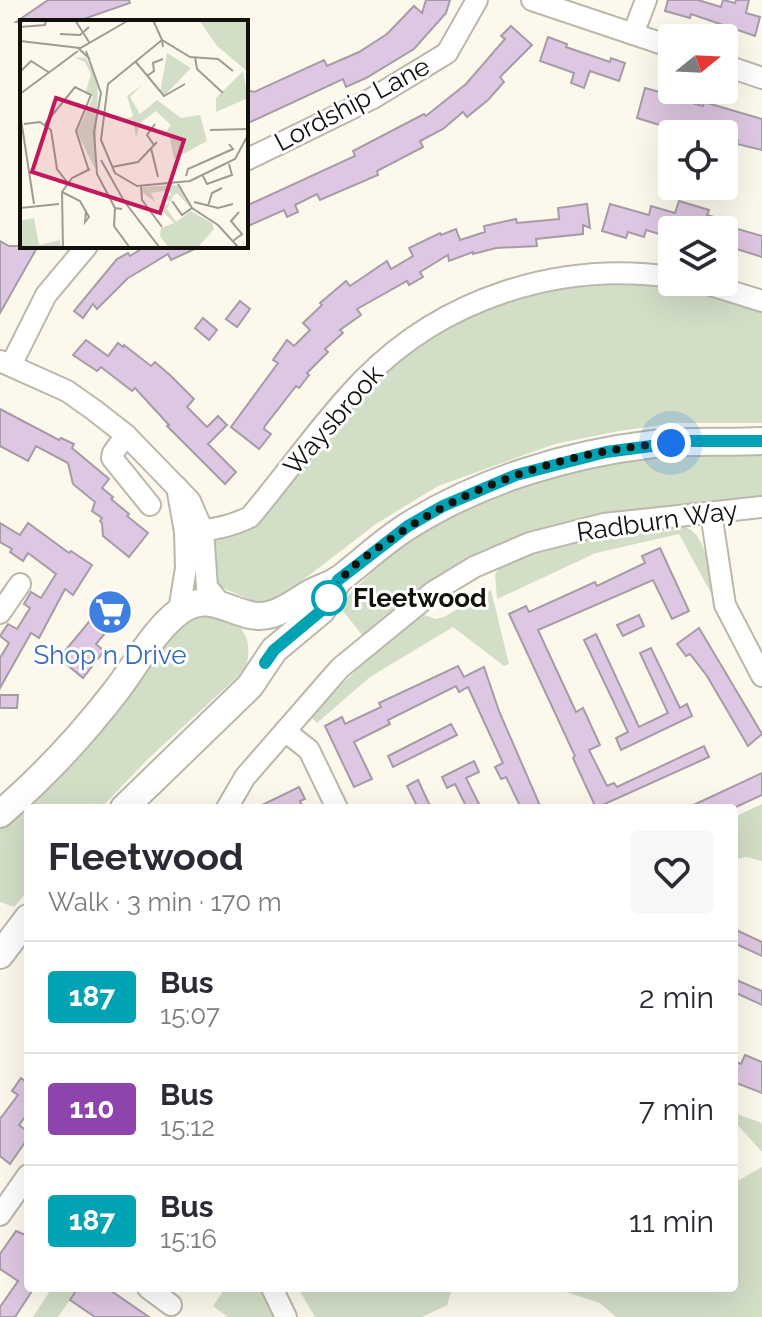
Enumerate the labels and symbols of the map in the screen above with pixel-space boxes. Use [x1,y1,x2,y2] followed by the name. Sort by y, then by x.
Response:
[20,20,248,248] inset map
[658,24,738,104] north arrow
[269,51,435,157] street label: Lordship Lane
[277,359,389,481] street label: Waysbrook
[651,423,691,463] your location
[575,495,739,547] street label: Radburn Way
[312,581,346,615] marker: Fleetwood
[353,583,487,613] place label: Fleetwood
[86,588,134,636] supermarket icon: Shop n Drive
[34,640,186,670] place label: Shop n Drive

